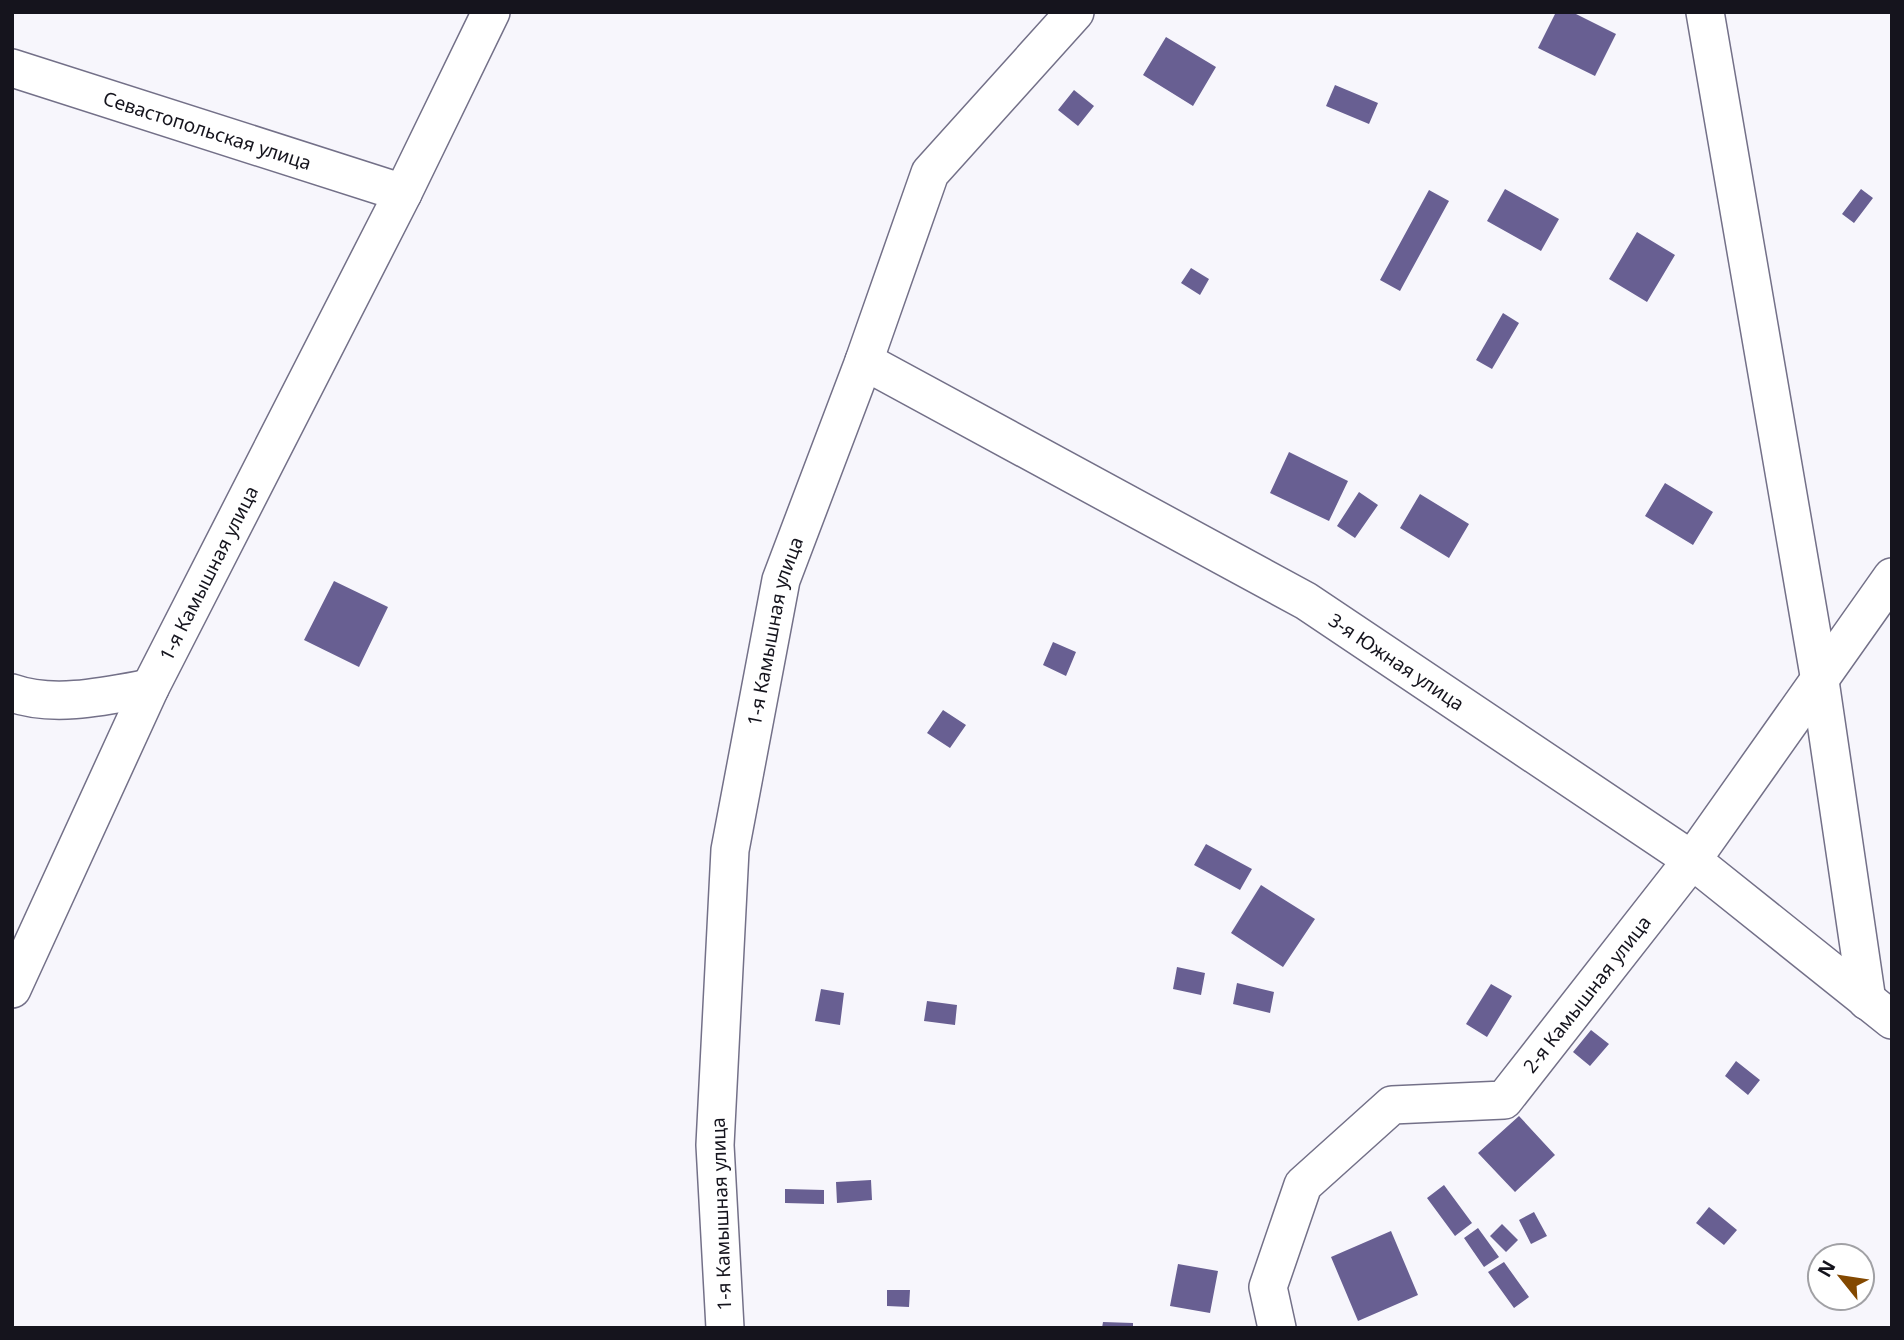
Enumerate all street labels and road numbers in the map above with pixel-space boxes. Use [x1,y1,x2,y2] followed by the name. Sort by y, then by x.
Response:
[100,85,315,176] street label: Севастопольская улица
[153,481,264,665] street label: 1-я Камышная улица
[741,533,809,728] street label: 1-я Камышная улица
[1324,607,1469,717] street label: 3-я Южная улица
[1517,910,1657,1078] street label: 2-я Камышная улица
[705,1117,737,1311] street label: 1-я Камышная улица

